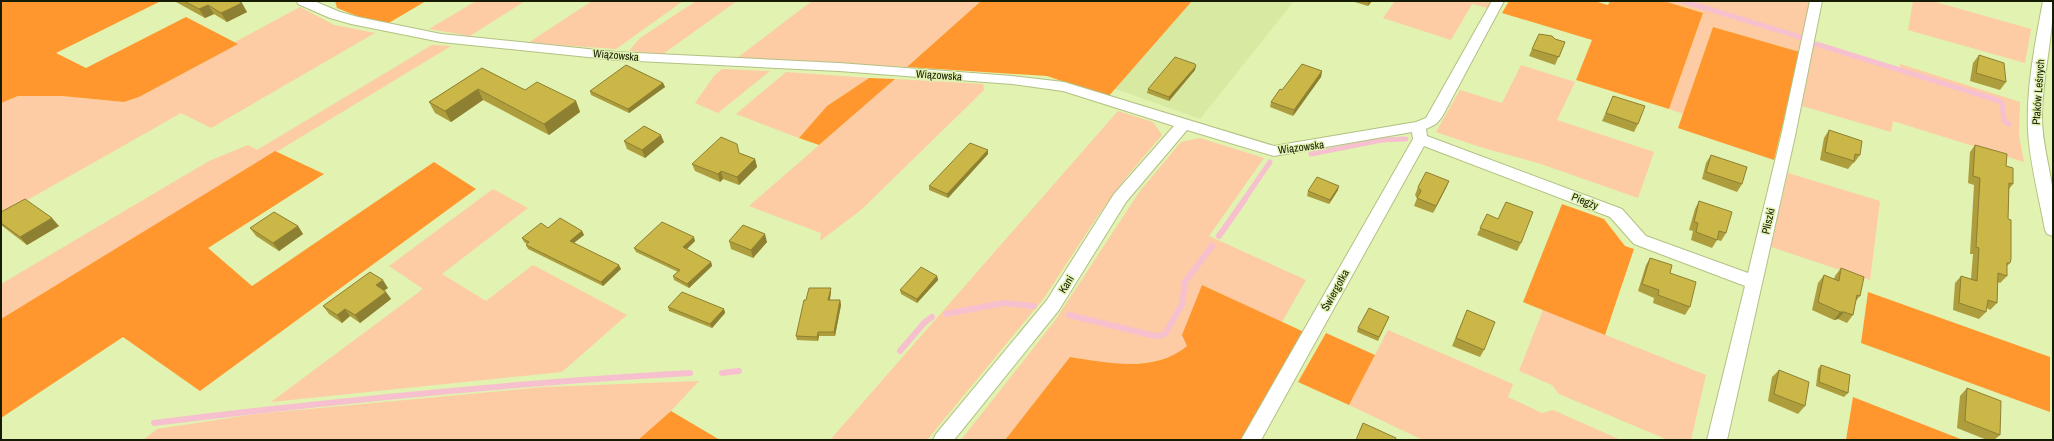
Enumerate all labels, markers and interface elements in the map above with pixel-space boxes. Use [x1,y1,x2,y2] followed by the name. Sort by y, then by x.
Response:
[592,46,640,64] street label: Wiązowska
[2029,59,2047,125] street label: Ptaków Leśnych
[916,66,962,84] street label: Wiązowska
[1277,137,1325,157] street label: Wiązowska
[1570,190,1601,213] street label: Piegży
[1758,206,1778,236] street label: Pliszki
[1318,267,1352,313] street label: Świergotka
[1055,272,1077,296] street label: Kani

